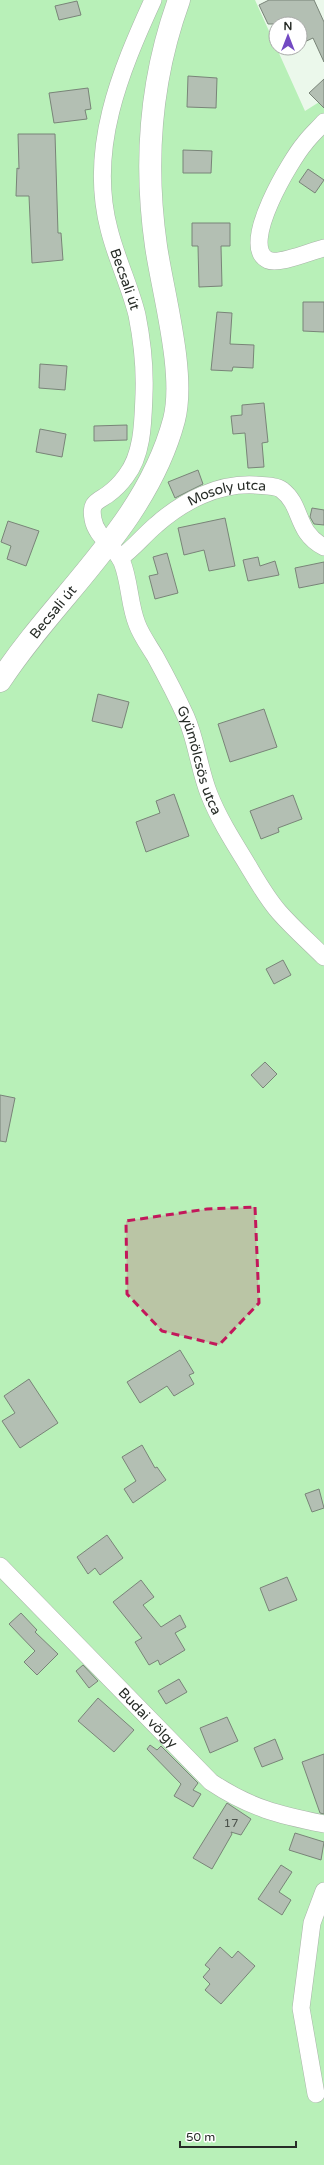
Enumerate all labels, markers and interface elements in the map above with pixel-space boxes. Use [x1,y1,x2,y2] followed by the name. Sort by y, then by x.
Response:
[268,16,308,56] north arrow
[284,20,292,33] text: N
[106,246,144,313] street label: Becsali út
[185,477,266,510] street label: Mosoly utca
[26,582,81,642] street label: Becsali út
[173,703,225,818] street label: Gyümölcsös utca
[115,1684,181,1752] street label: Budai völgy
[223,1816,239,1830] house number: 17
[180,2123,296,2149] scale bar
[186,2130,215,2144] text: 50 m

